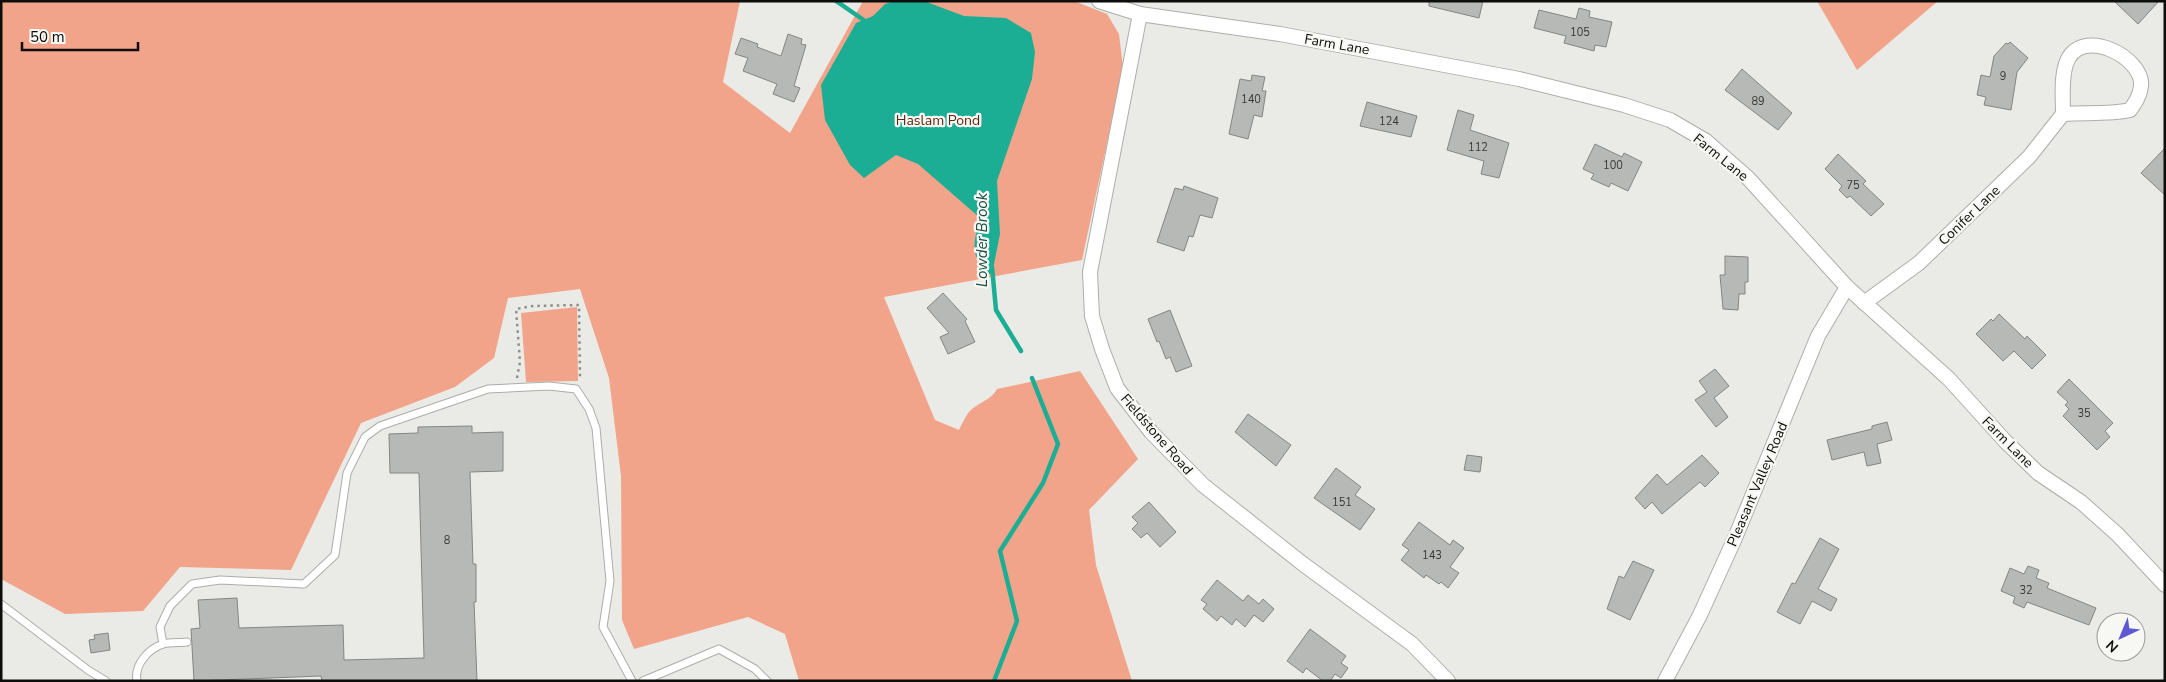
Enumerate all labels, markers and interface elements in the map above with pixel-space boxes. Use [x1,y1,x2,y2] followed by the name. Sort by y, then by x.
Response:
[22,20,139,52] scale bar
[1570,25,1590,40] house number: 105
[30,27,65,47] text: 50 m
[1303,29,1371,60] street label: Farm Lane
[2000,69,2006,84] house number: 9
[1241,92,1261,107] house number: 140
[1751,94,1765,109] house number: 89
[896,111,980,130] park label: Haslam Pond
[1379,114,1399,129] house number: 124
[1689,129,1752,185] street label: Farm Lane
[1468,140,1488,155] house number: 112
[1603,158,1623,173] house number: 100
[1846,178,1860,193] house number: 75
[1934,181,2004,250] street label: Conifer Lane
[972,192,992,287] water label: Lowder Brook
[1116,390,1197,479] street label: Fieldstone Road
[2077,406,2091,421] house number: 35
[1978,412,2038,472] street label: Farm Lane
[1723,419,1792,549] street label: Pleasant Valley Road
[1332,495,1352,510] house number: 151
[444,533,451,548] house number: 8
[1422,548,1442,563] house number: 143
[2019,583,2033,598] house number: 32
[2096,612,2146,662] north arrow
[2102,636,2123,656] text: N

